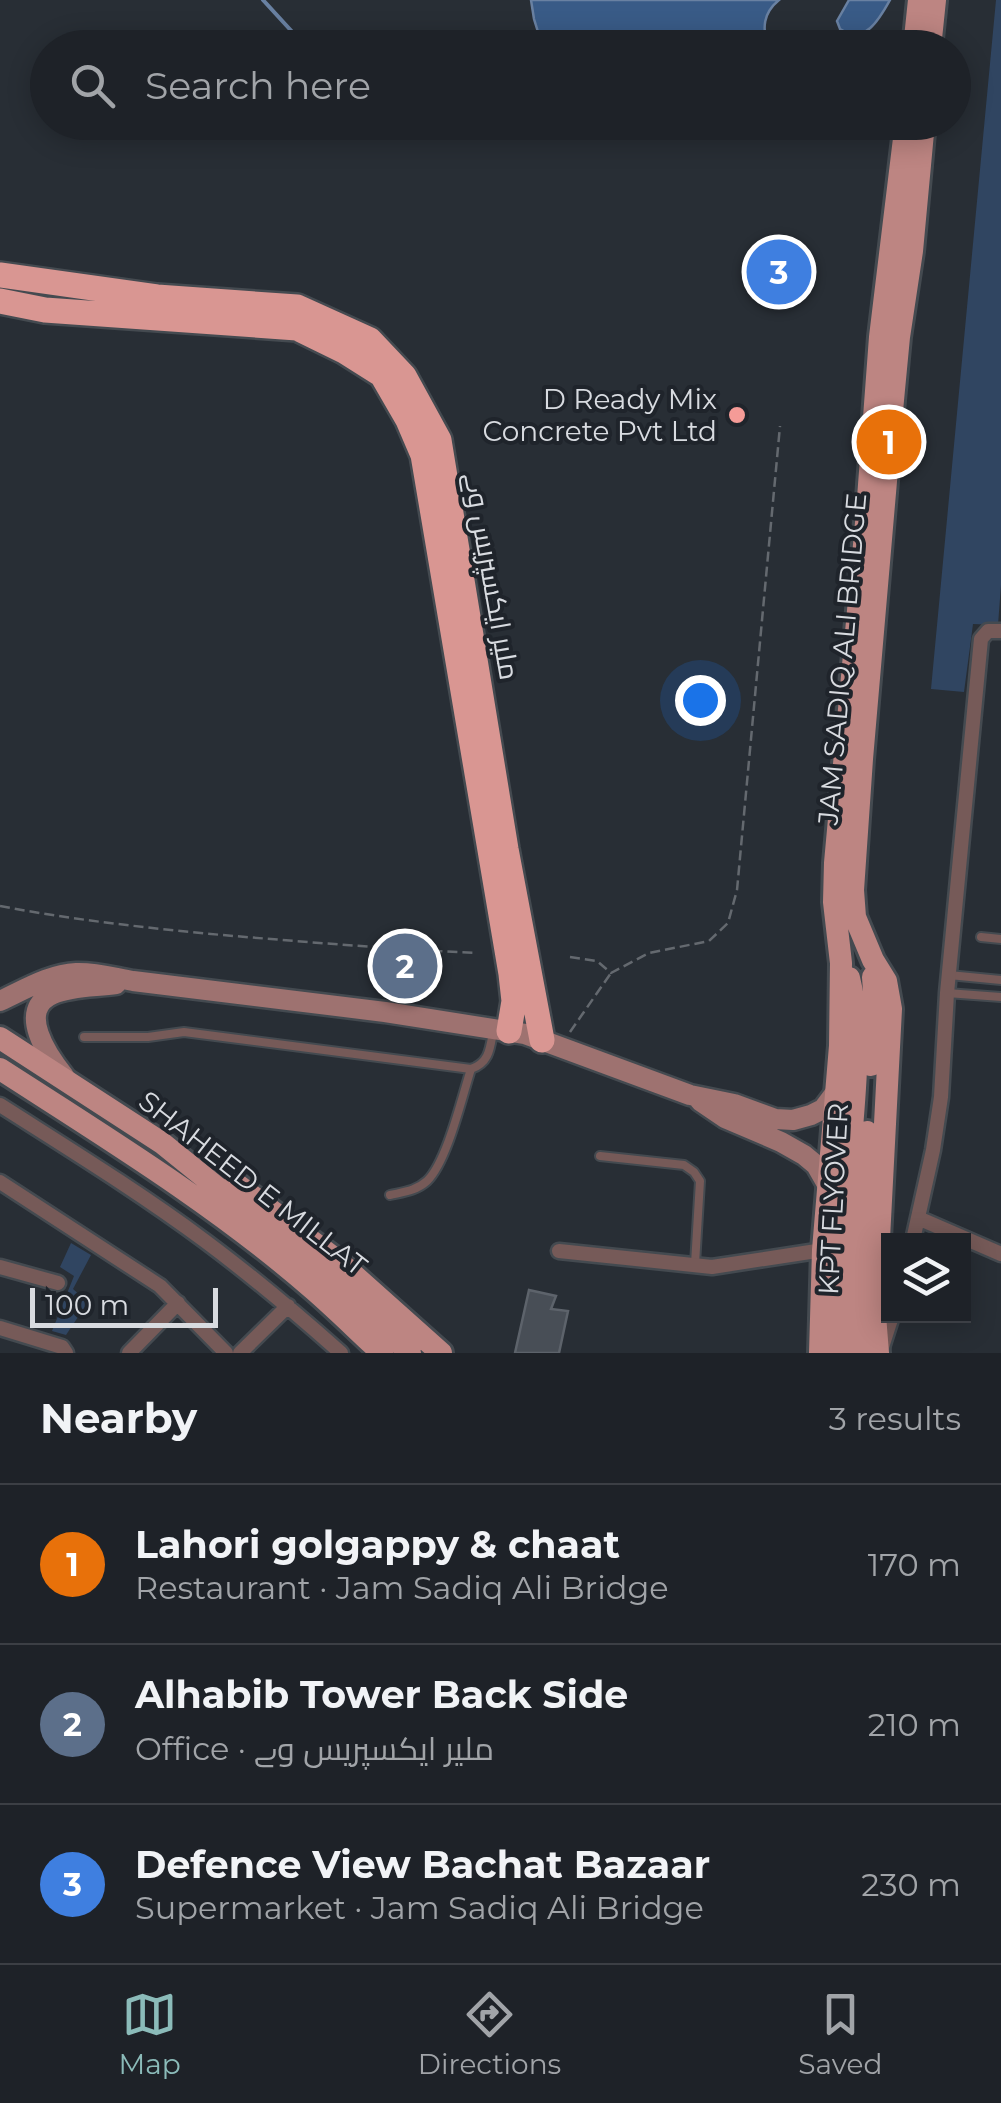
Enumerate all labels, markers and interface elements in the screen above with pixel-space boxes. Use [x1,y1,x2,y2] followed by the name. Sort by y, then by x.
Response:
[30,30,971,140] search box
[65,58,120,113] icon: search
[145,62,371,109] text: Search here
[746,234,812,310] pin: 3
[483,382,717,448] place label: D Ready Mix Concrete Pvt Ltd
[726,404,748,426] marker: D Ready Mix Concrete Pvt Ltd
[856,404,922,480] pin: 1
[455,470,527,683] street label: ملیر ایکسپریس وے
[810,492,873,827] street label: JAM SADIQ ALI BRIDGE
[675,675,726,726] your location
[372,928,438,1004] pin: 2
[132,1083,374,1283] street label: SHAHEED E MILLAT
[811,1102,855,1296] street label: KPT FLYOVER
[881,1233,971,1323] map controls
[881,1233,971,1323] button: layers
[30,1283,218,1328] scale bar
[45,1288,129,1322] text: 100 m
[40,1392,197,1444] text: Nearby
[829,1399,961,1438] text: 3 results
[135,1521,620,1568] text: Lahori golgappy & chaat
[66,1545,79,1584] text: 1
[868,1545,961,1584] text: 170 m
[135,1568,669,1607] text: Restaurant · Jam Sadiq Ali Bridge
[135,1671,628,1718] text: Alhabib Tower Back Side
[63,1705,82,1744] text: 2
[868,1705,961,1744] text: 210 m
[135,1729,494,1768] text: Office · ملیر ایکسپریس وے
[135,1841,710,1888] text: Defence View Bachat Bazaar
[63,1865,82,1904] text: 3
[861,1865,961,1904] text: 230 m
[135,1888,704,1927] text: Supermarket · Jam Sadiq Ali Bridge
[119,1987,181,2081] tab: Map
[418,1987,561,2081] tab: Directions
[798,1987,882,2081] tab: Saved

